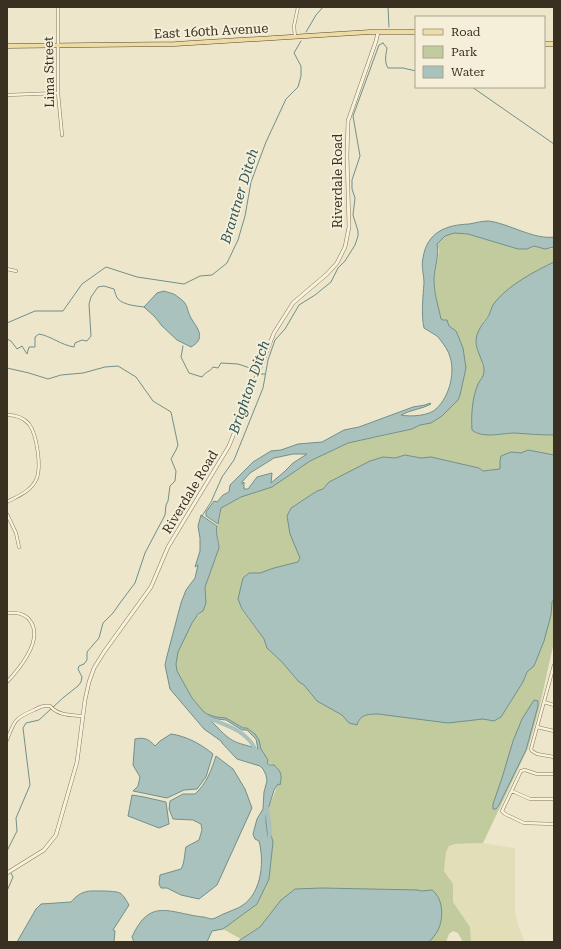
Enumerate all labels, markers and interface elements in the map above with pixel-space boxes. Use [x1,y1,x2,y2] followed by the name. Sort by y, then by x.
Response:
[415,16,545,88] legend
[153,21,269,41] street label: East 160th Avenue
[451,25,481,39] text: Road
[41,36,57,108] street label: Lima Street
[451,45,478,59] text: Park
[451,65,485,79] text: Water
[330,133,345,228] street label: Riverdale Road
[217,146,261,246] water label: Brantner Ditch
[225,338,273,437] water label: Brighton Ditch
[159,447,221,536] street label: Riverdale Road

